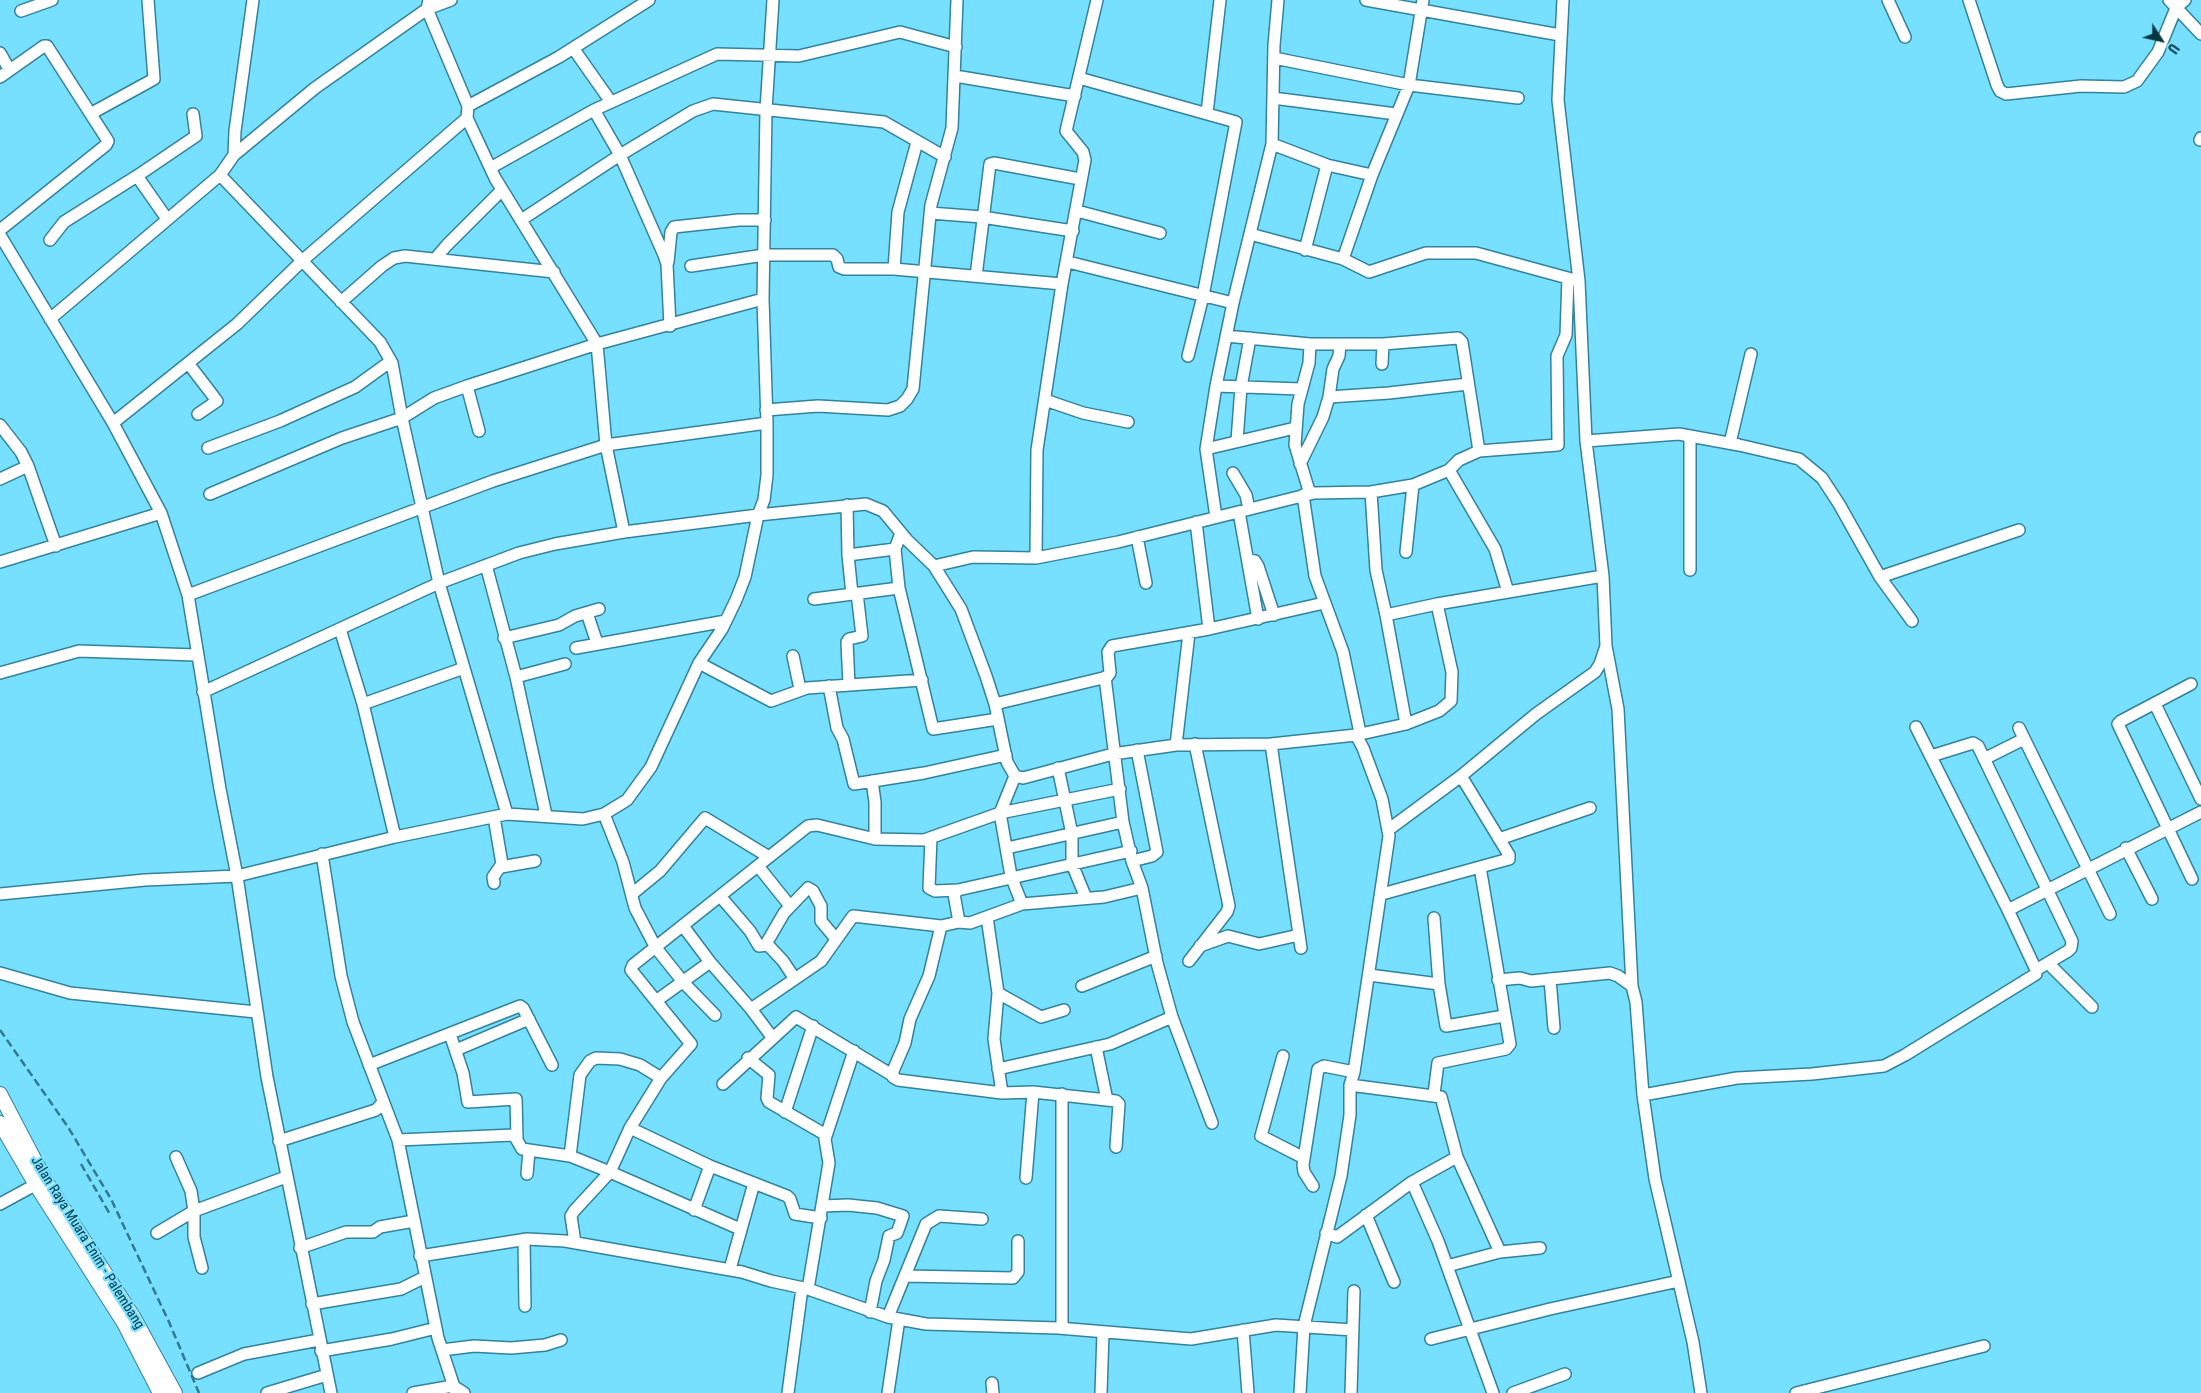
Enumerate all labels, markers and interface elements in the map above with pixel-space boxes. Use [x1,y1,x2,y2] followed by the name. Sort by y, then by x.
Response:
[2136,15,2186,65] north arrow
[2164,41,2182,56] text: U
[27,1154,147,1332] street label: Jalan Raya Muara Enim - Palembang

